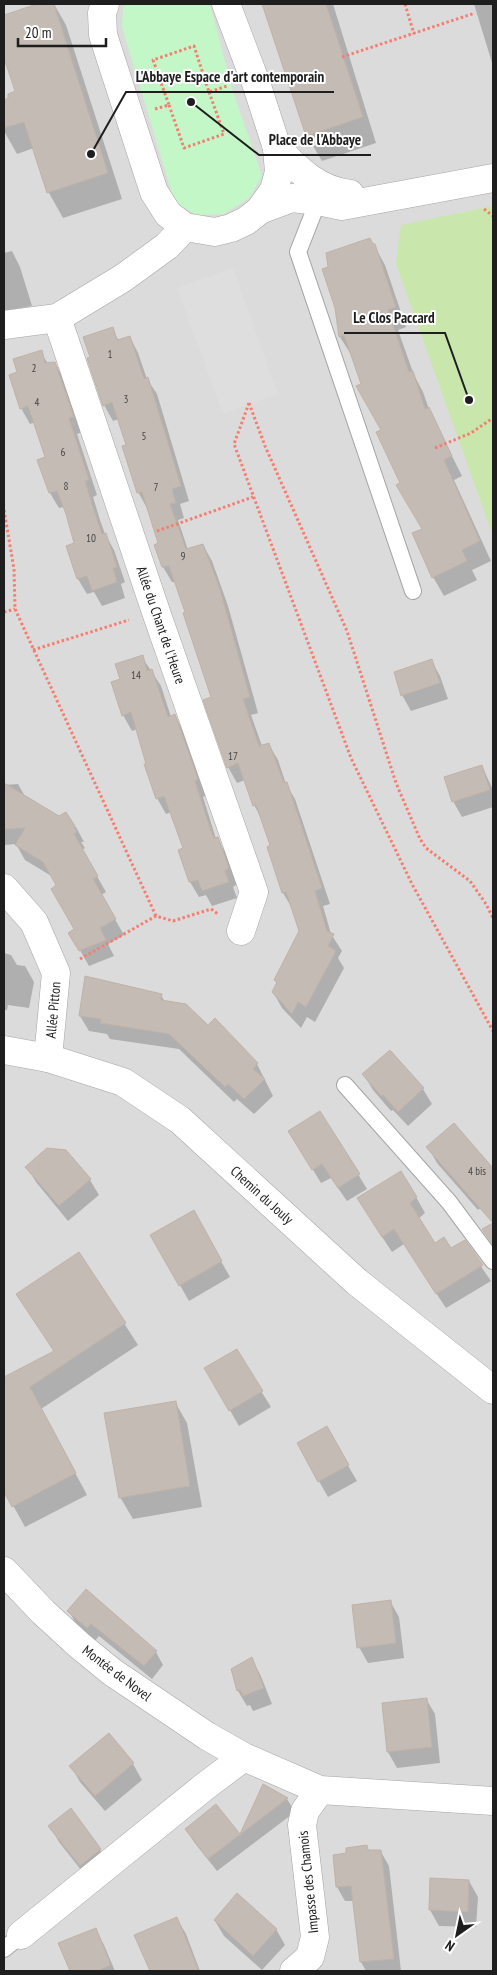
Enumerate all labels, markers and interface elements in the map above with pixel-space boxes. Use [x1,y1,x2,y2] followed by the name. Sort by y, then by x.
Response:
[18,15,105,47] scale bar
[25,23,51,42] text: 20 m
[126,62,334,92] callout: L'Abbaye Espace d'art contemporain
[136,67,324,86] text: L'Abbaye Espace d'art contemporain
[259,125,371,155] callout: Place de l'Abbaye
[269,130,361,149] text: Place de l'Abbaye
[344,303,445,333] callout: Le Clos Paccard
[353,308,435,327] text: Le Clos Paccard
[108,347,113,361] house number: 1
[32,361,37,375] house number: 2
[124,392,129,406] house number: 3
[35,395,40,409] house number: 4
[142,429,147,443] house number: 5
[61,445,66,459] house number: 6
[64,479,69,493] house number: 8
[154,480,159,494] house number: 7
[86,531,96,545] house number: 10
[181,549,186,563] house number: 9
[132,564,190,686] street label: Allée du Chant de l'Heure
[131,668,141,682] house number: 14
[228,749,238,763] house number: 17
[42,981,64,1039] street label: Allée Pitton
[227,1162,298,1229] street label: Chemin du Jouly
[468,1164,486,1178] house number: 4 bis
[79,1641,156,1705] street label: Montée de Novel
[294,1830,322,1934] street label: Impasse des Chamois
[432,1910,482,1960] north arrow
[442,1936,458,1956] text: N

